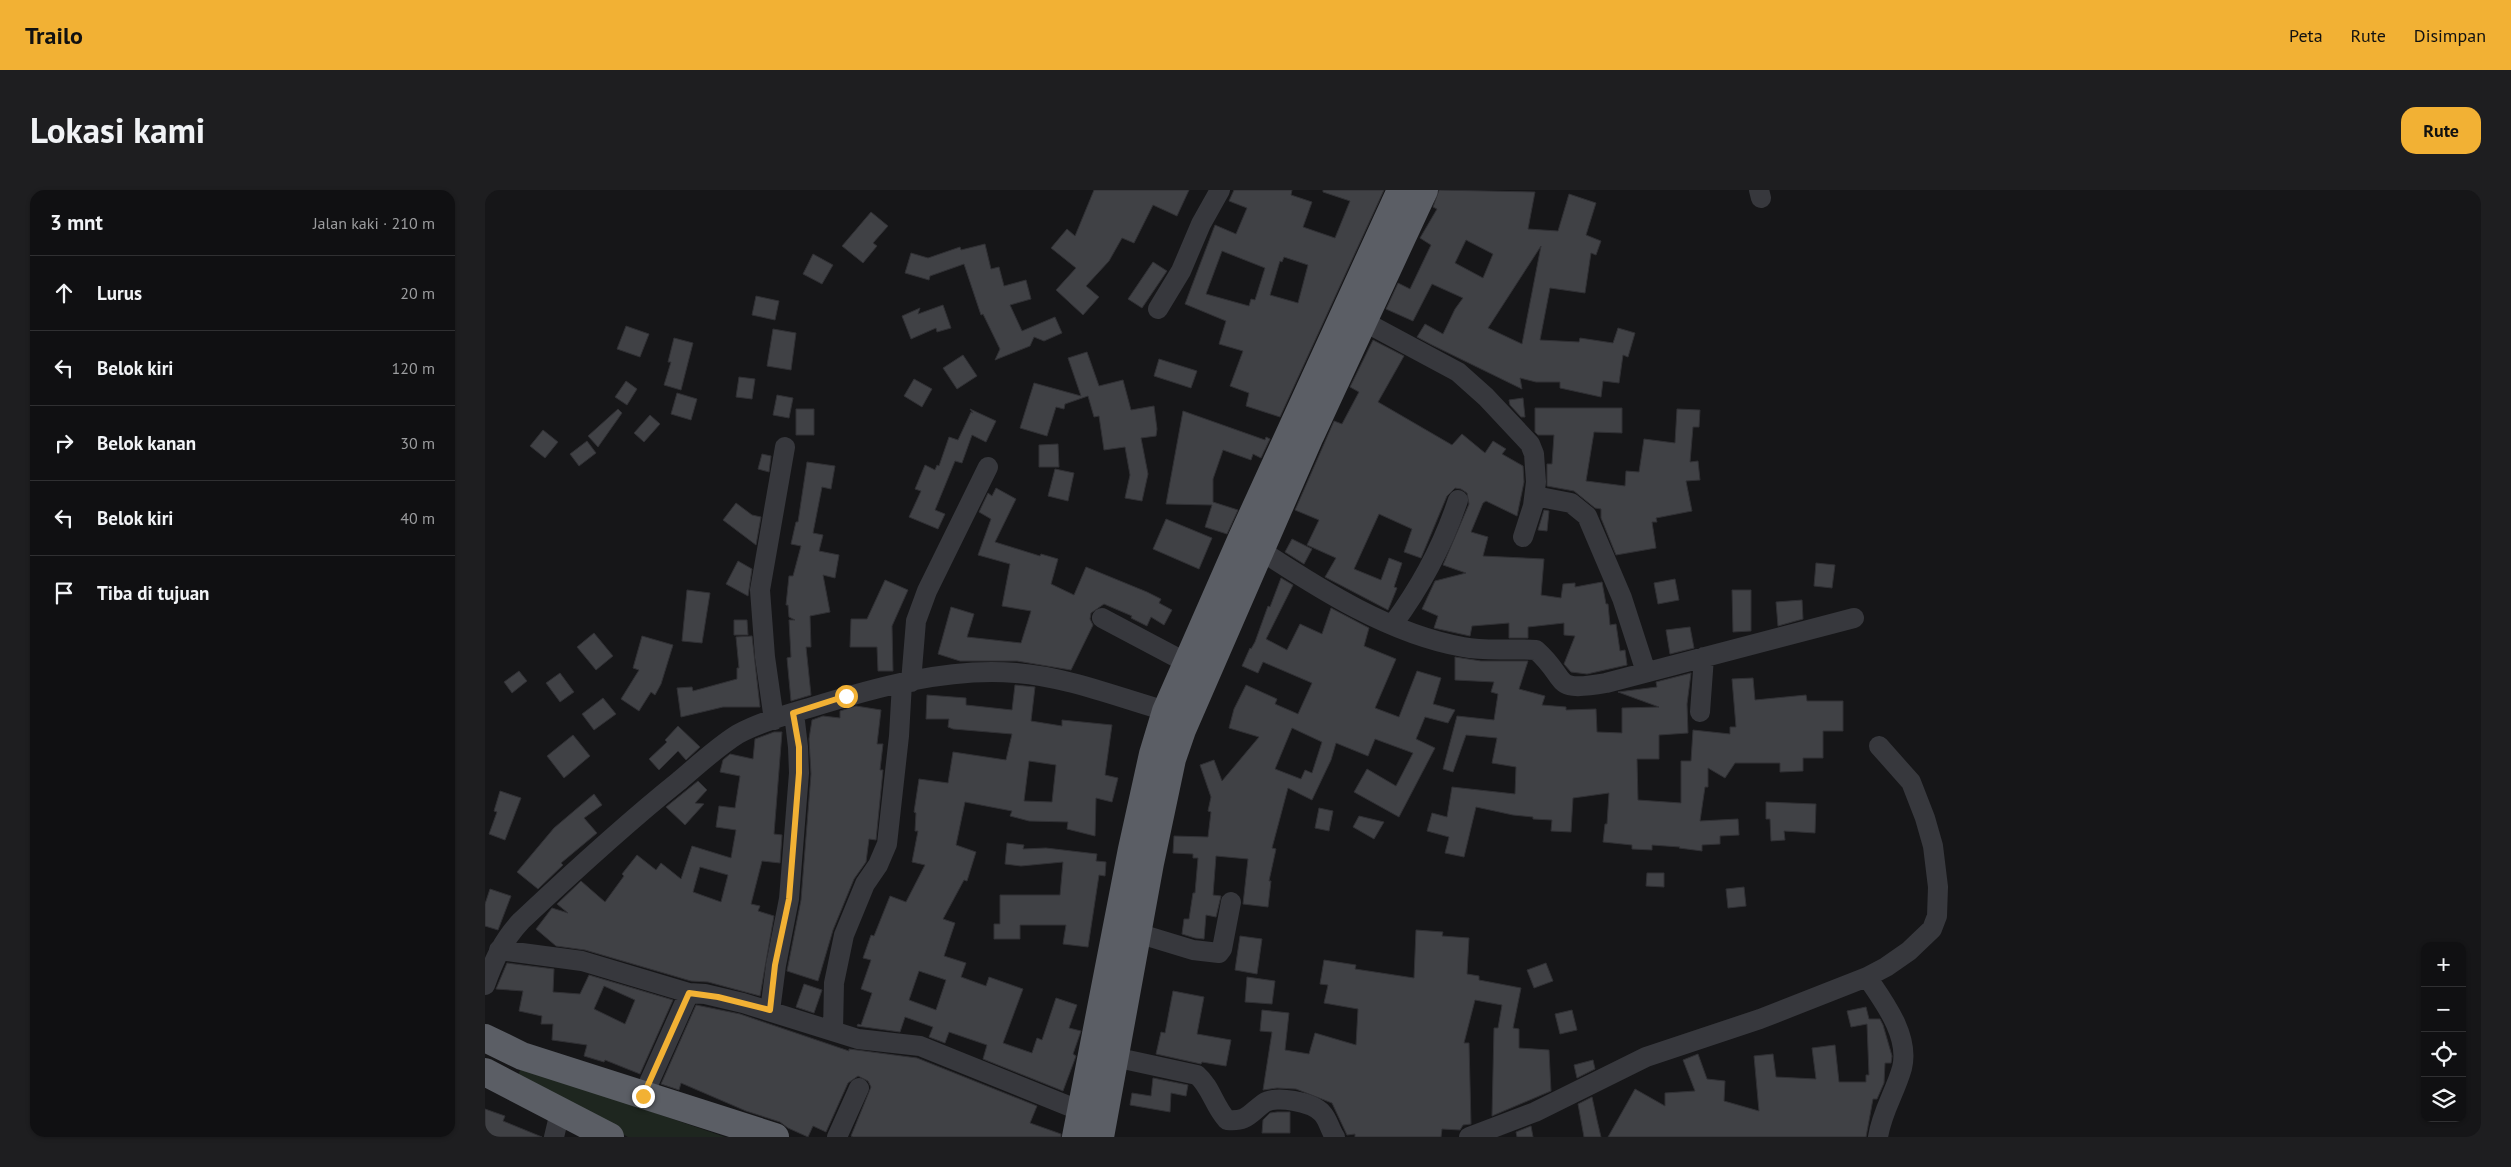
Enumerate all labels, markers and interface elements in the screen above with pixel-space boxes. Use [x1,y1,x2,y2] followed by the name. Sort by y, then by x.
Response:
[25,20,83,51] text: Trailo
[2289,24,2323,47] text: Peta
[2351,24,2386,47] text: Rute
[2414,24,2486,47] text: Disimpan
[30,107,205,153] text: Lokasi kami
[2401,107,2481,154] button: Rute
[50,209,103,236] text: 3 mnt
[313,213,435,233] text: Jalan kaki · 210 m
[50,279,78,307] icon: ahead
[97,281,142,305] text: Lurus
[400,283,435,303] text: 20 m
[50,354,78,382] icon: left
[97,356,173,380] text: Belok kiri
[392,358,435,378] text: 120 m
[50,429,78,457] icon: right
[97,431,196,455] text: Belok kanan
[400,433,435,453] text: 30 m
[50,504,78,532] icon: left
[97,506,173,530] text: Belok kiri
[400,508,435,528] text: 40 m
[50,579,78,607] icon: arrive
[97,581,209,605] text: Tiba di tujuan
[835,685,858,708] route start
[2421,942,2466,1122] map controls
[2421,942,2466,987] button: +
[2421,987,2466,1032] button: −
[2421,1032,2466,1077] button: locate
[2421,1077,2466,1122] button: layers
[632,1085,655,1108] route end

